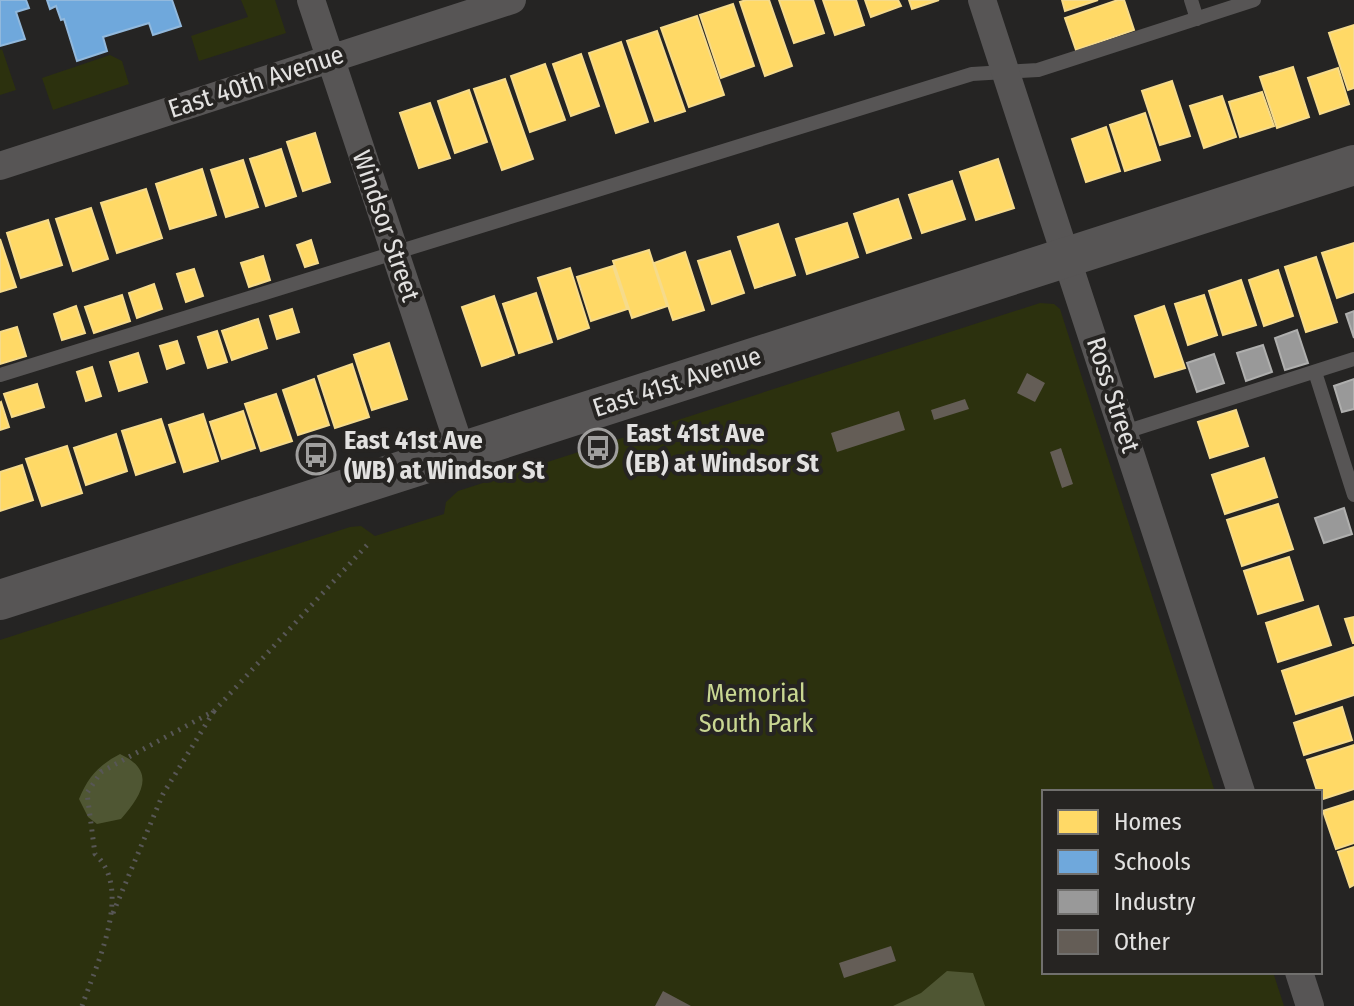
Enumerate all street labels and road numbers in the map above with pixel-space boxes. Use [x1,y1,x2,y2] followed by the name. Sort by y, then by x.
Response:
[164,39,348,125] street label: East 40th Avenue
[346,146,426,306] street label: Windsor Street
[1080,333,1146,457] street label: Ross Street
[589,340,765,424] street label: East 41st Avenue

